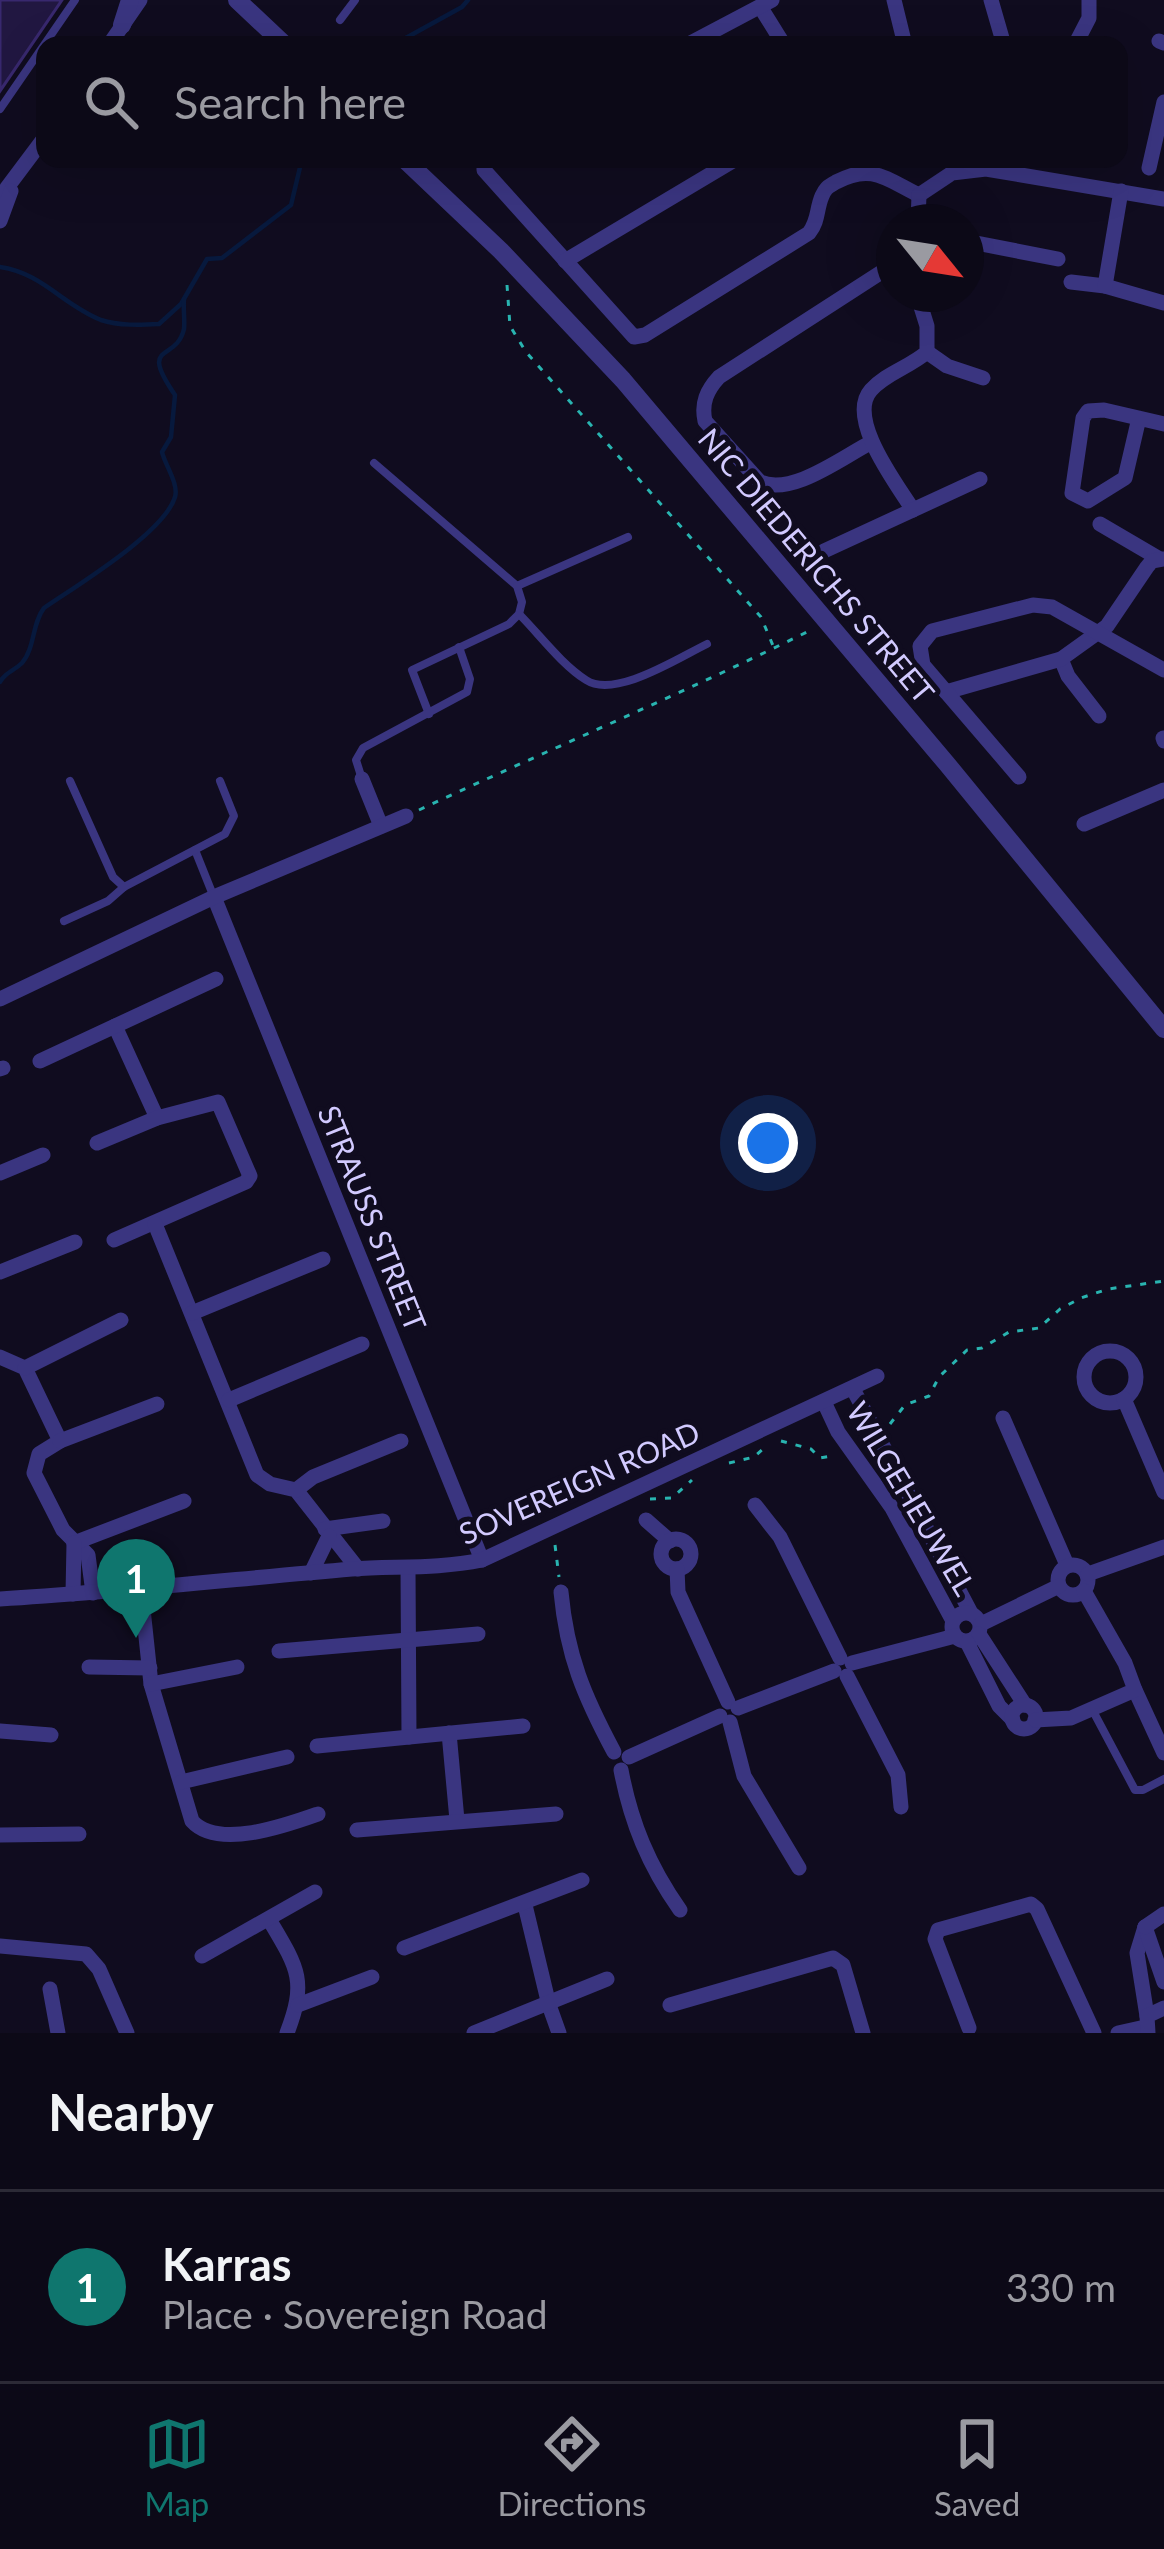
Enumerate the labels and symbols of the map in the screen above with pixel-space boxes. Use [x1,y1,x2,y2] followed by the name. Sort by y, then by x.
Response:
[876,204,984,312] north arrow
[692,421,942,710] street label: NIC DIEDERICHS STREET
[311,1100,435,1336] street label: STRAUSS STREET
[738,1113,798,1173] your location
[840,1395,984,1601] street label: WILGEHEUWEL
[453,1413,705,1551] street label: SOVEREIGN ROAD
[97,1539,175,1638] pin: 1

